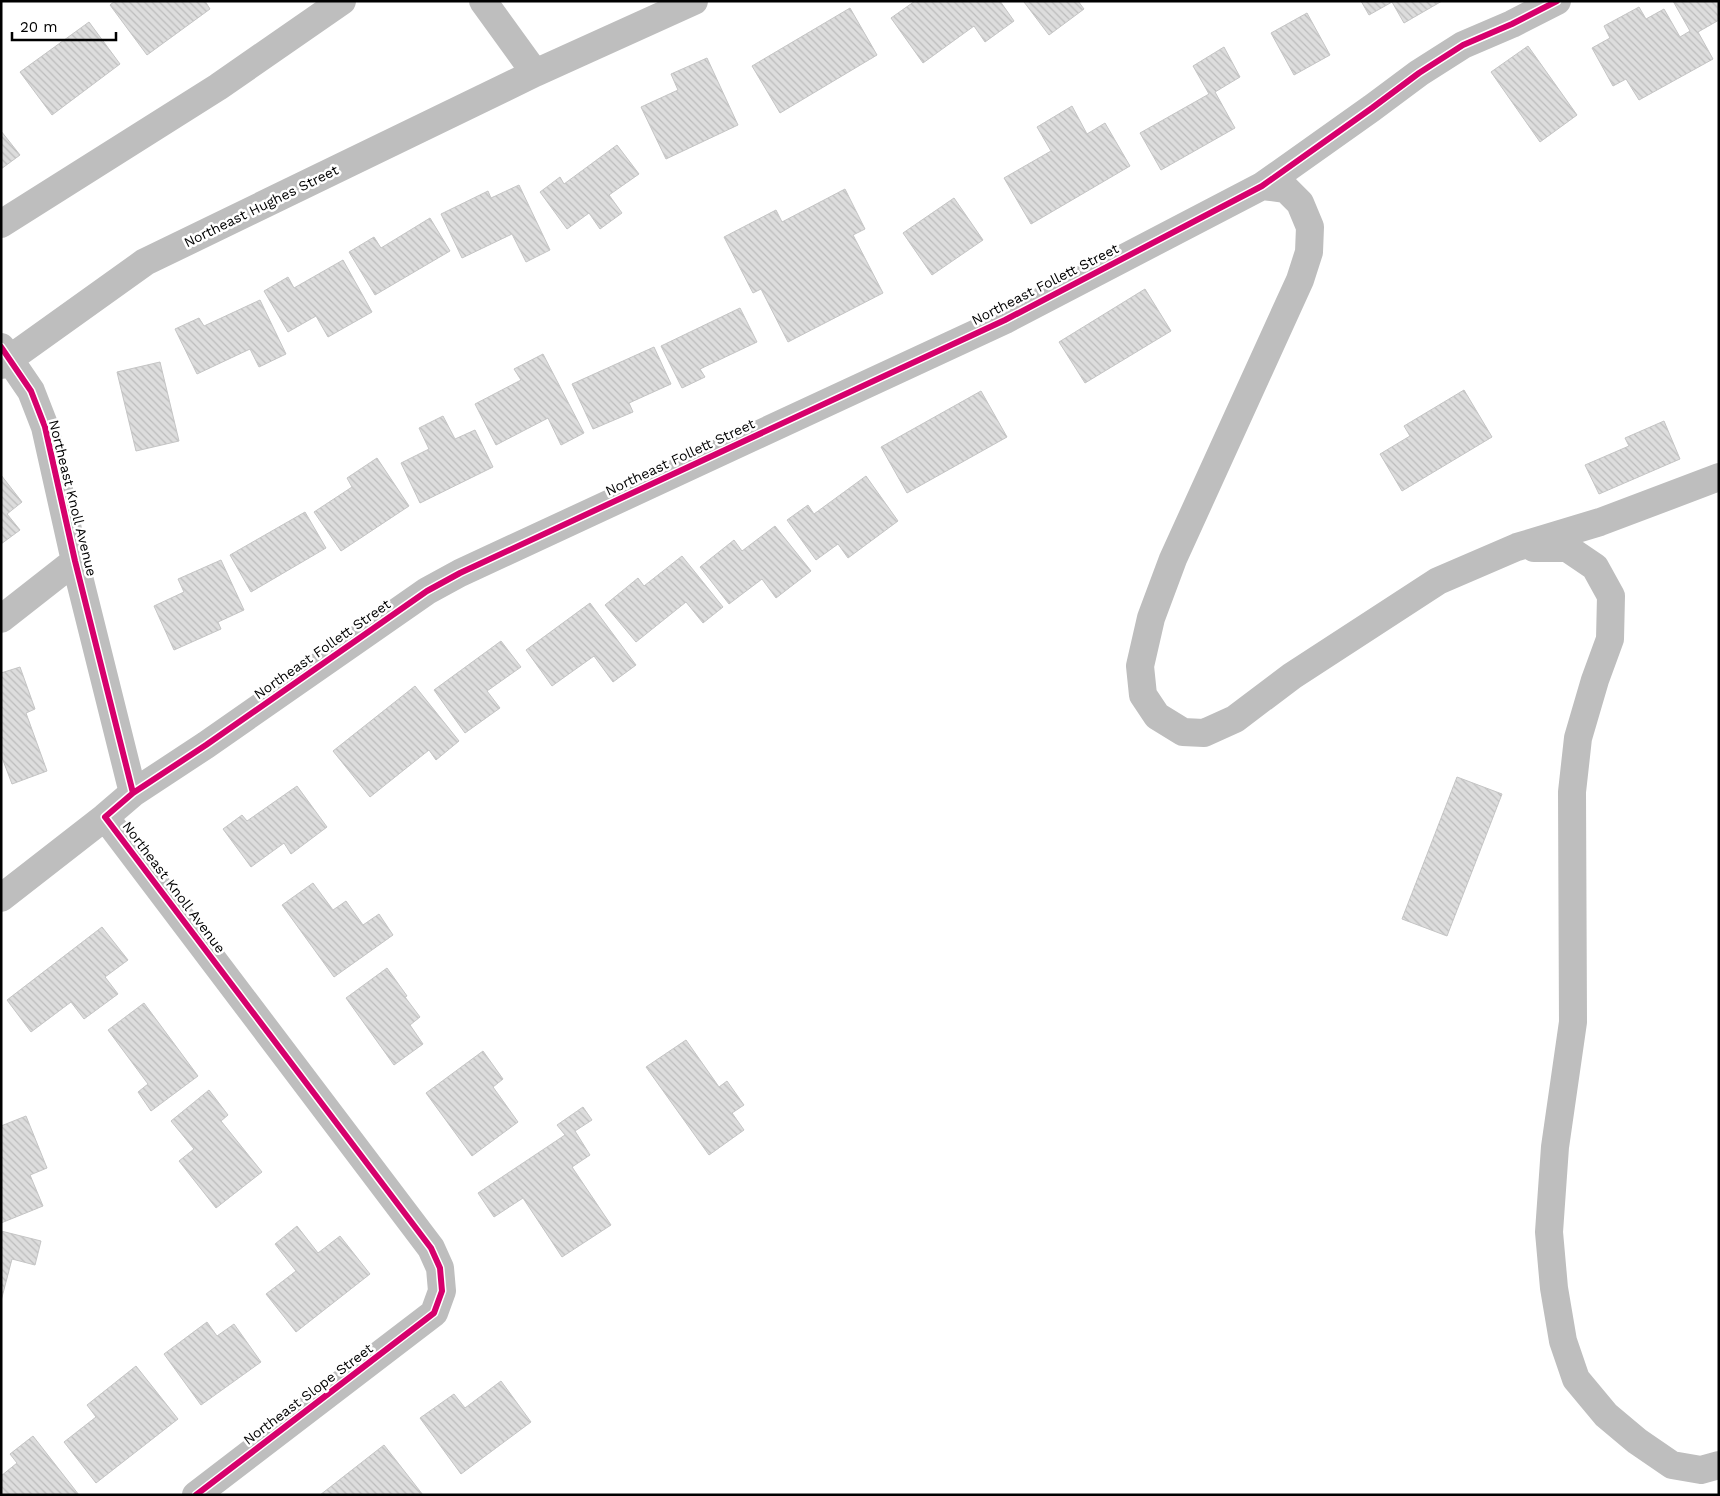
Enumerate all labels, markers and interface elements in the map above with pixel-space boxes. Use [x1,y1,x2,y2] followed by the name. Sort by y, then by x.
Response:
[12,10,116,42] scale bar
[20,18,58,36] text: 20 m
[181,162,341,250] street label: Northeast Hughes Street
[969,240,1121,328] street label: Northeast Follett Street
[603,415,757,499] street label: Northeast Follett Street
[46,418,100,578] street label: Northeast Knoll Avenue
[251,596,393,702] street label: Northeast Follett Street
[119,818,229,956] street label: Northeast Knoll Avenue
[240,1340,376,1448] street label: Northeast Slope Street

